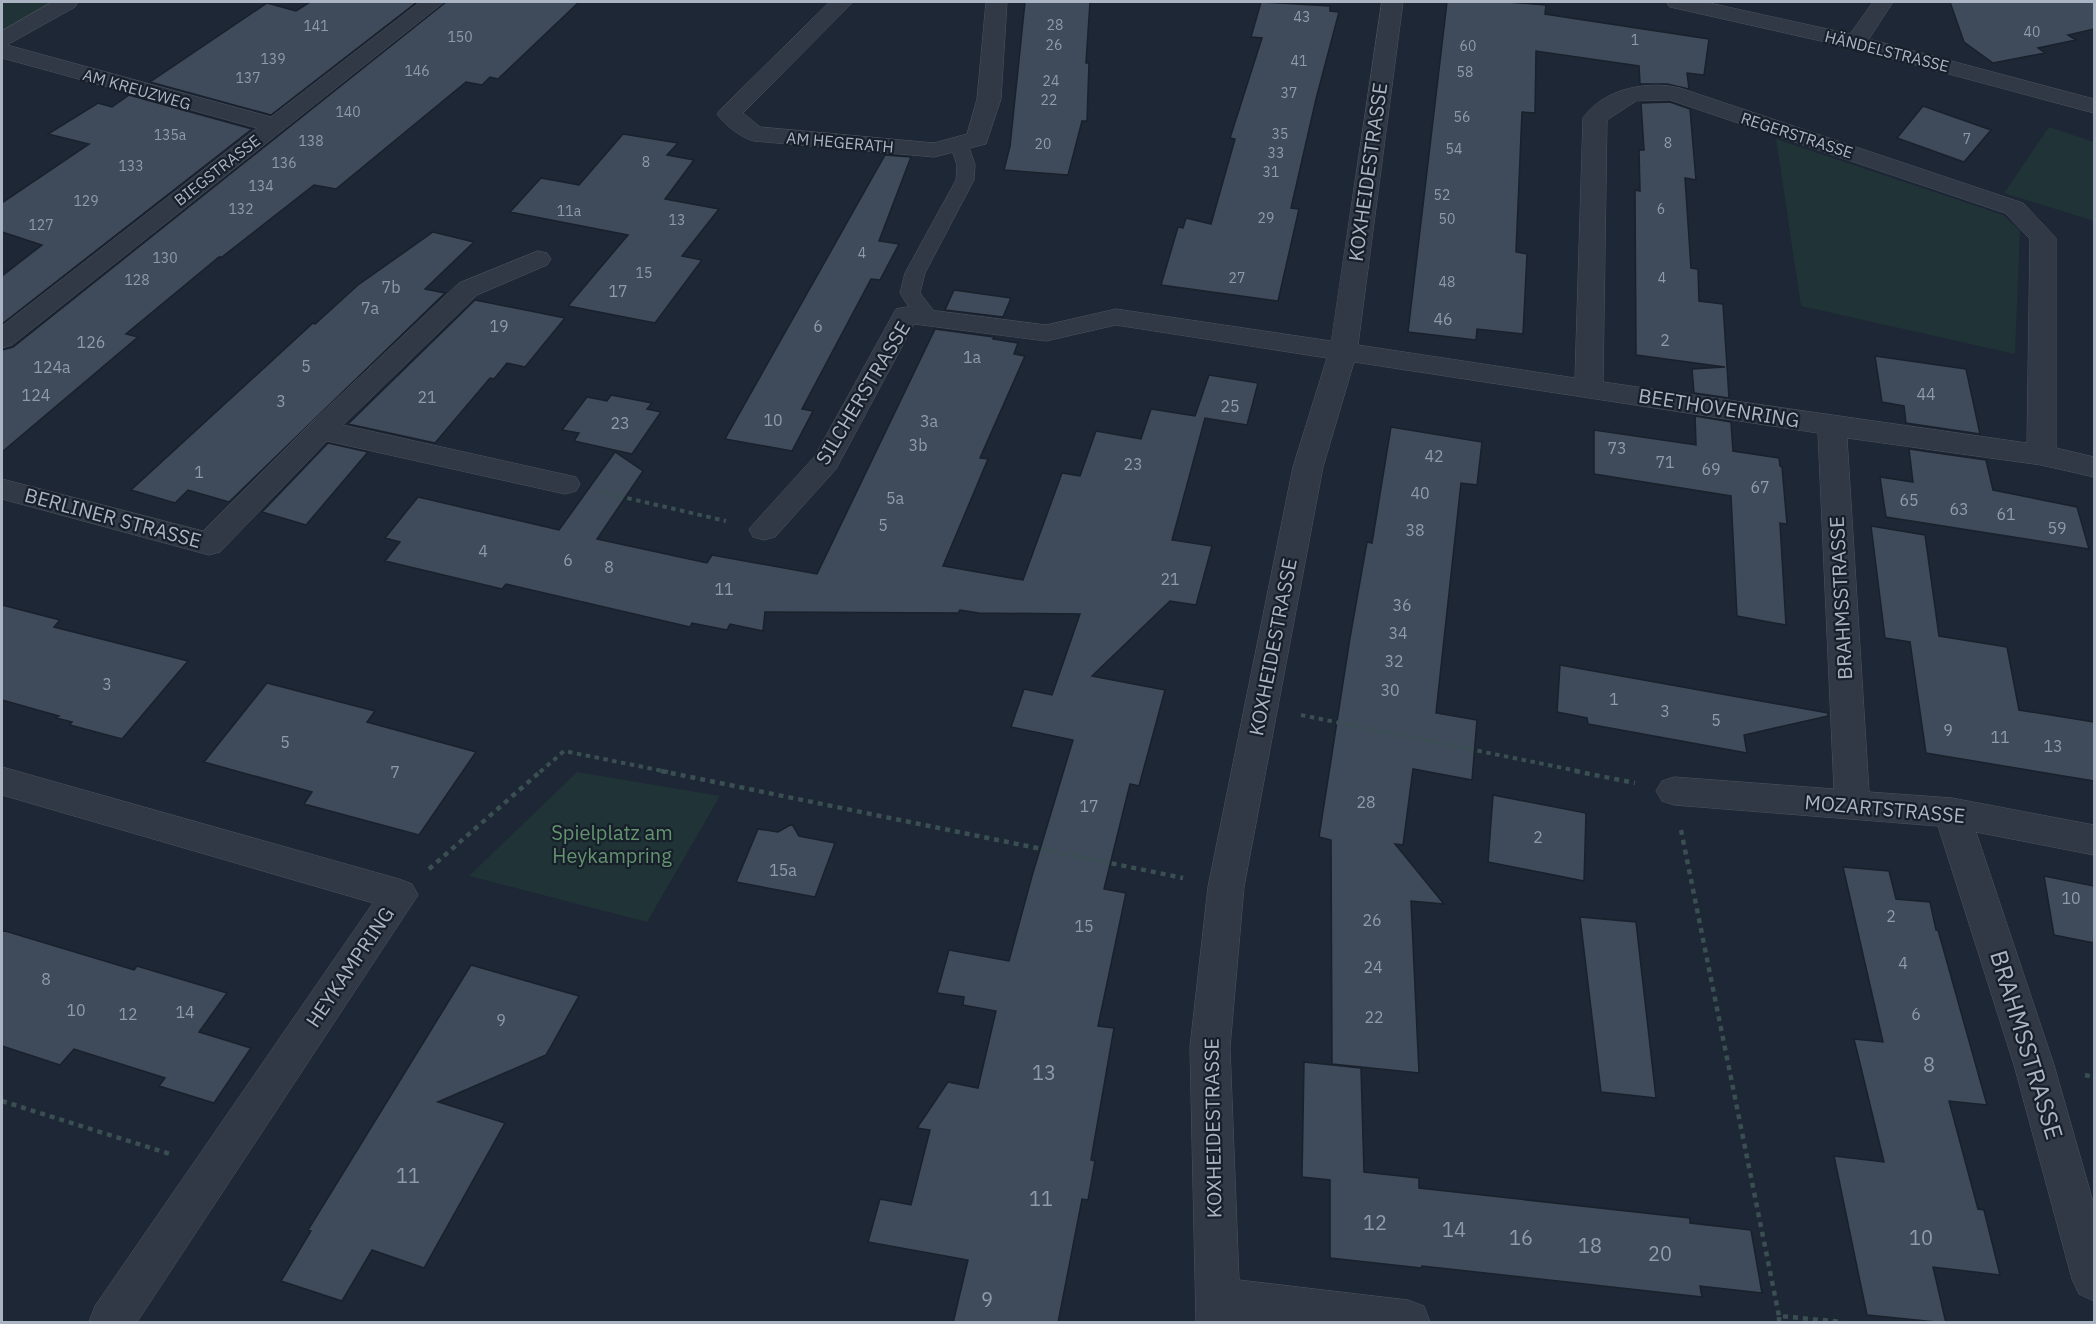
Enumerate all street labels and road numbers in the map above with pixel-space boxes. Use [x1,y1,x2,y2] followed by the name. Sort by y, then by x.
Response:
[1823,26,1951,76] street label: HÄNDELSTRASSE
[81,64,193,114] street label: AM KREUZWEG
[1342,81,1393,263] street label: KOXHEIDESTRASSE
[1738,107,1856,163] street label: REGERSTRASSE
[785,127,895,157] street label: AM HEGERATH
[170,130,264,210] street label: BIEGSTRASSE
[809,316,916,470] street label: SILCHERSTRASSE
[1637,381,1802,434] street label: BEETHOVENRING
[22,481,205,554] street label: BERLINER STRASSE
[1823,516,1858,680] street label: BRAHMSSTRASSE
[1242,556,1303,738] street label: KOXHEIDESTRASSE
[1804,788,1967,829] street label: MOZARTSTRASSE
[299,901,400,1032] street label: HEYKAMPRING
[1983,946,2071,1143] street label: BRAHMSSTRASSE
[1197,1038,1228,1218] street label: KOXHEIDESTRASSE

